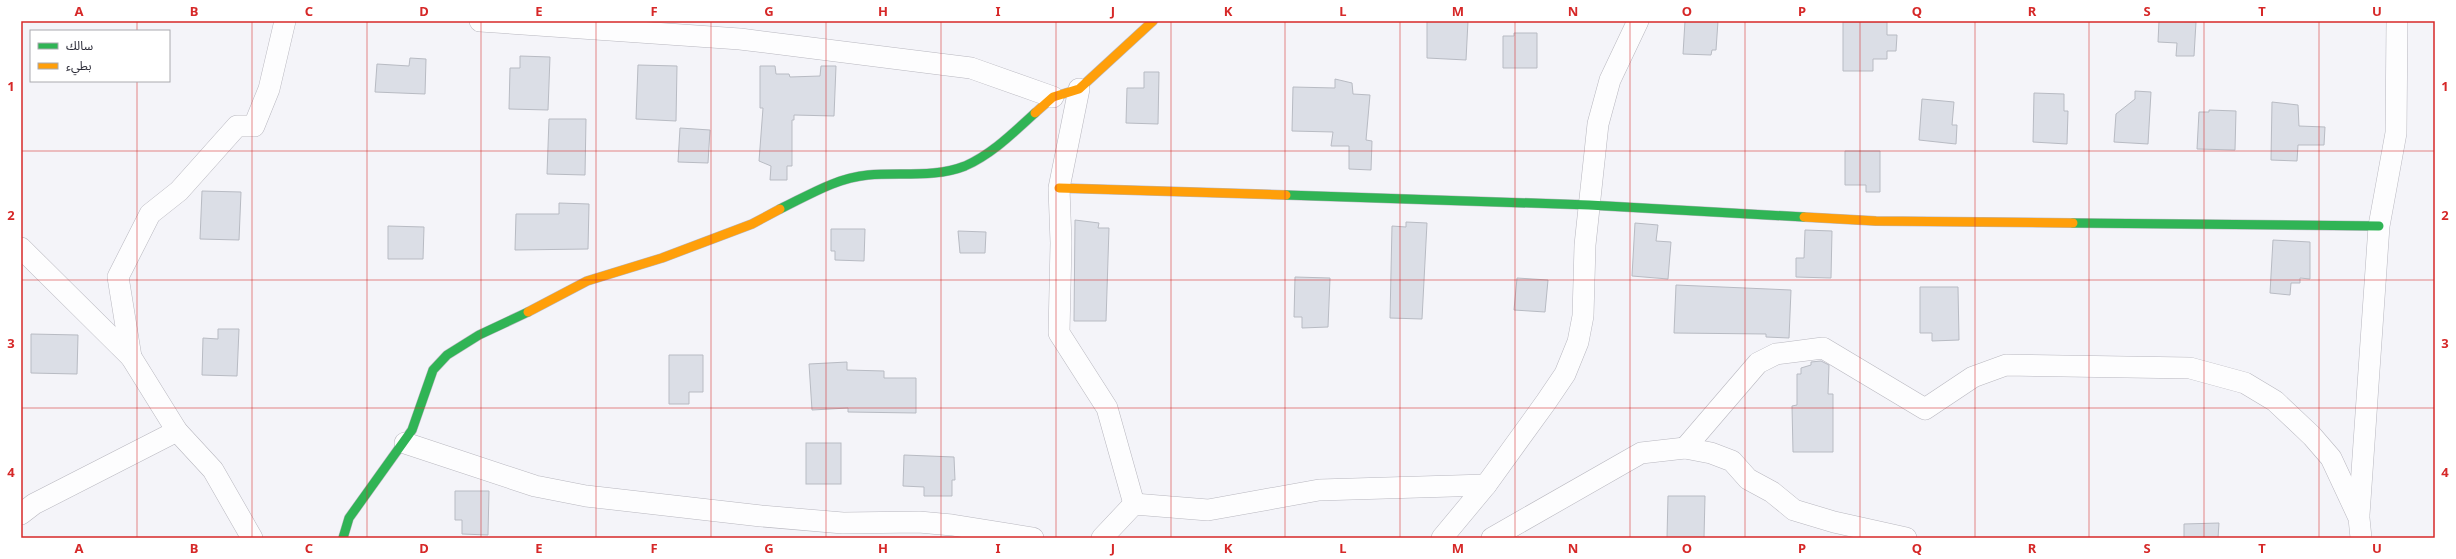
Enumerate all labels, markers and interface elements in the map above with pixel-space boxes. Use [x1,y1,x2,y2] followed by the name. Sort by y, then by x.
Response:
[75,2,84,20] text: A
[190,2,198,20] text: B
[305,2,313,20] text: C
[419,2,429,20] text: D
[535,2,543,20] text: E
[650,2,658,20] text: F
[764,2,774,20] text: G
[878,2,888,20] text: H
[995,2,1001,20] text: I
[1110,2,1115,20] text: J
[1224,2,1233,20] text: K
[1339,2,1347,20] text: L
[1452,2,1464,20] text: M
[1568,2,1578,20] text: N
[1682,2,1692,20] text: O
[1798,2,1806,20] text: P
[1912,2,1922,20] text: Q
[2028,2,2037,20] text: R
[2143,2,2151,20] text: S
[2258,2,2266,20] text: T
[2372,2,2382,20] text: U
[30,30,170,82] legend
[66,37,93,54] text: سالك
[66,57,92,76] text: بطيء
[7,77,15,95] text: 1
[2441,77,2449,95] text: 1
[7,206,15,224] text: 2
[2441,206,2449,224] text: 2
[7,334,15,352] text: 3
[2441,334,2449,352] text: 3
[7,463,15,481] text: 4
[2441,463,2449,481] text: 4
[75,539,84,557] text: A
[190,539,198,557] text: B
[305,539,313,557] text: C
[419,539,429,557] text: D
[535,539,543,557] text: E
[650,539,658,557] text: F
[764,539,774,557] text: G
[878,539,888,557] text: H
[995,539,1001,557] text: I
[1110,539,1115,557] text: J
[1224,539,1233,557] text: K
[1339,539,1347,557] text: L
[1452,539,1464,557] text: M
[1568,539,1578,557] text: N
[1682,539,1692,557] text: O
[1798,539,1806,557] text: P
[1912,539,1922,557] text: Q
[2028,539,2037,557] text: R
[2143,539,2151,557] text: S
[2258,539,2266,557] text: T
[2372,539,2382,557] text: U

